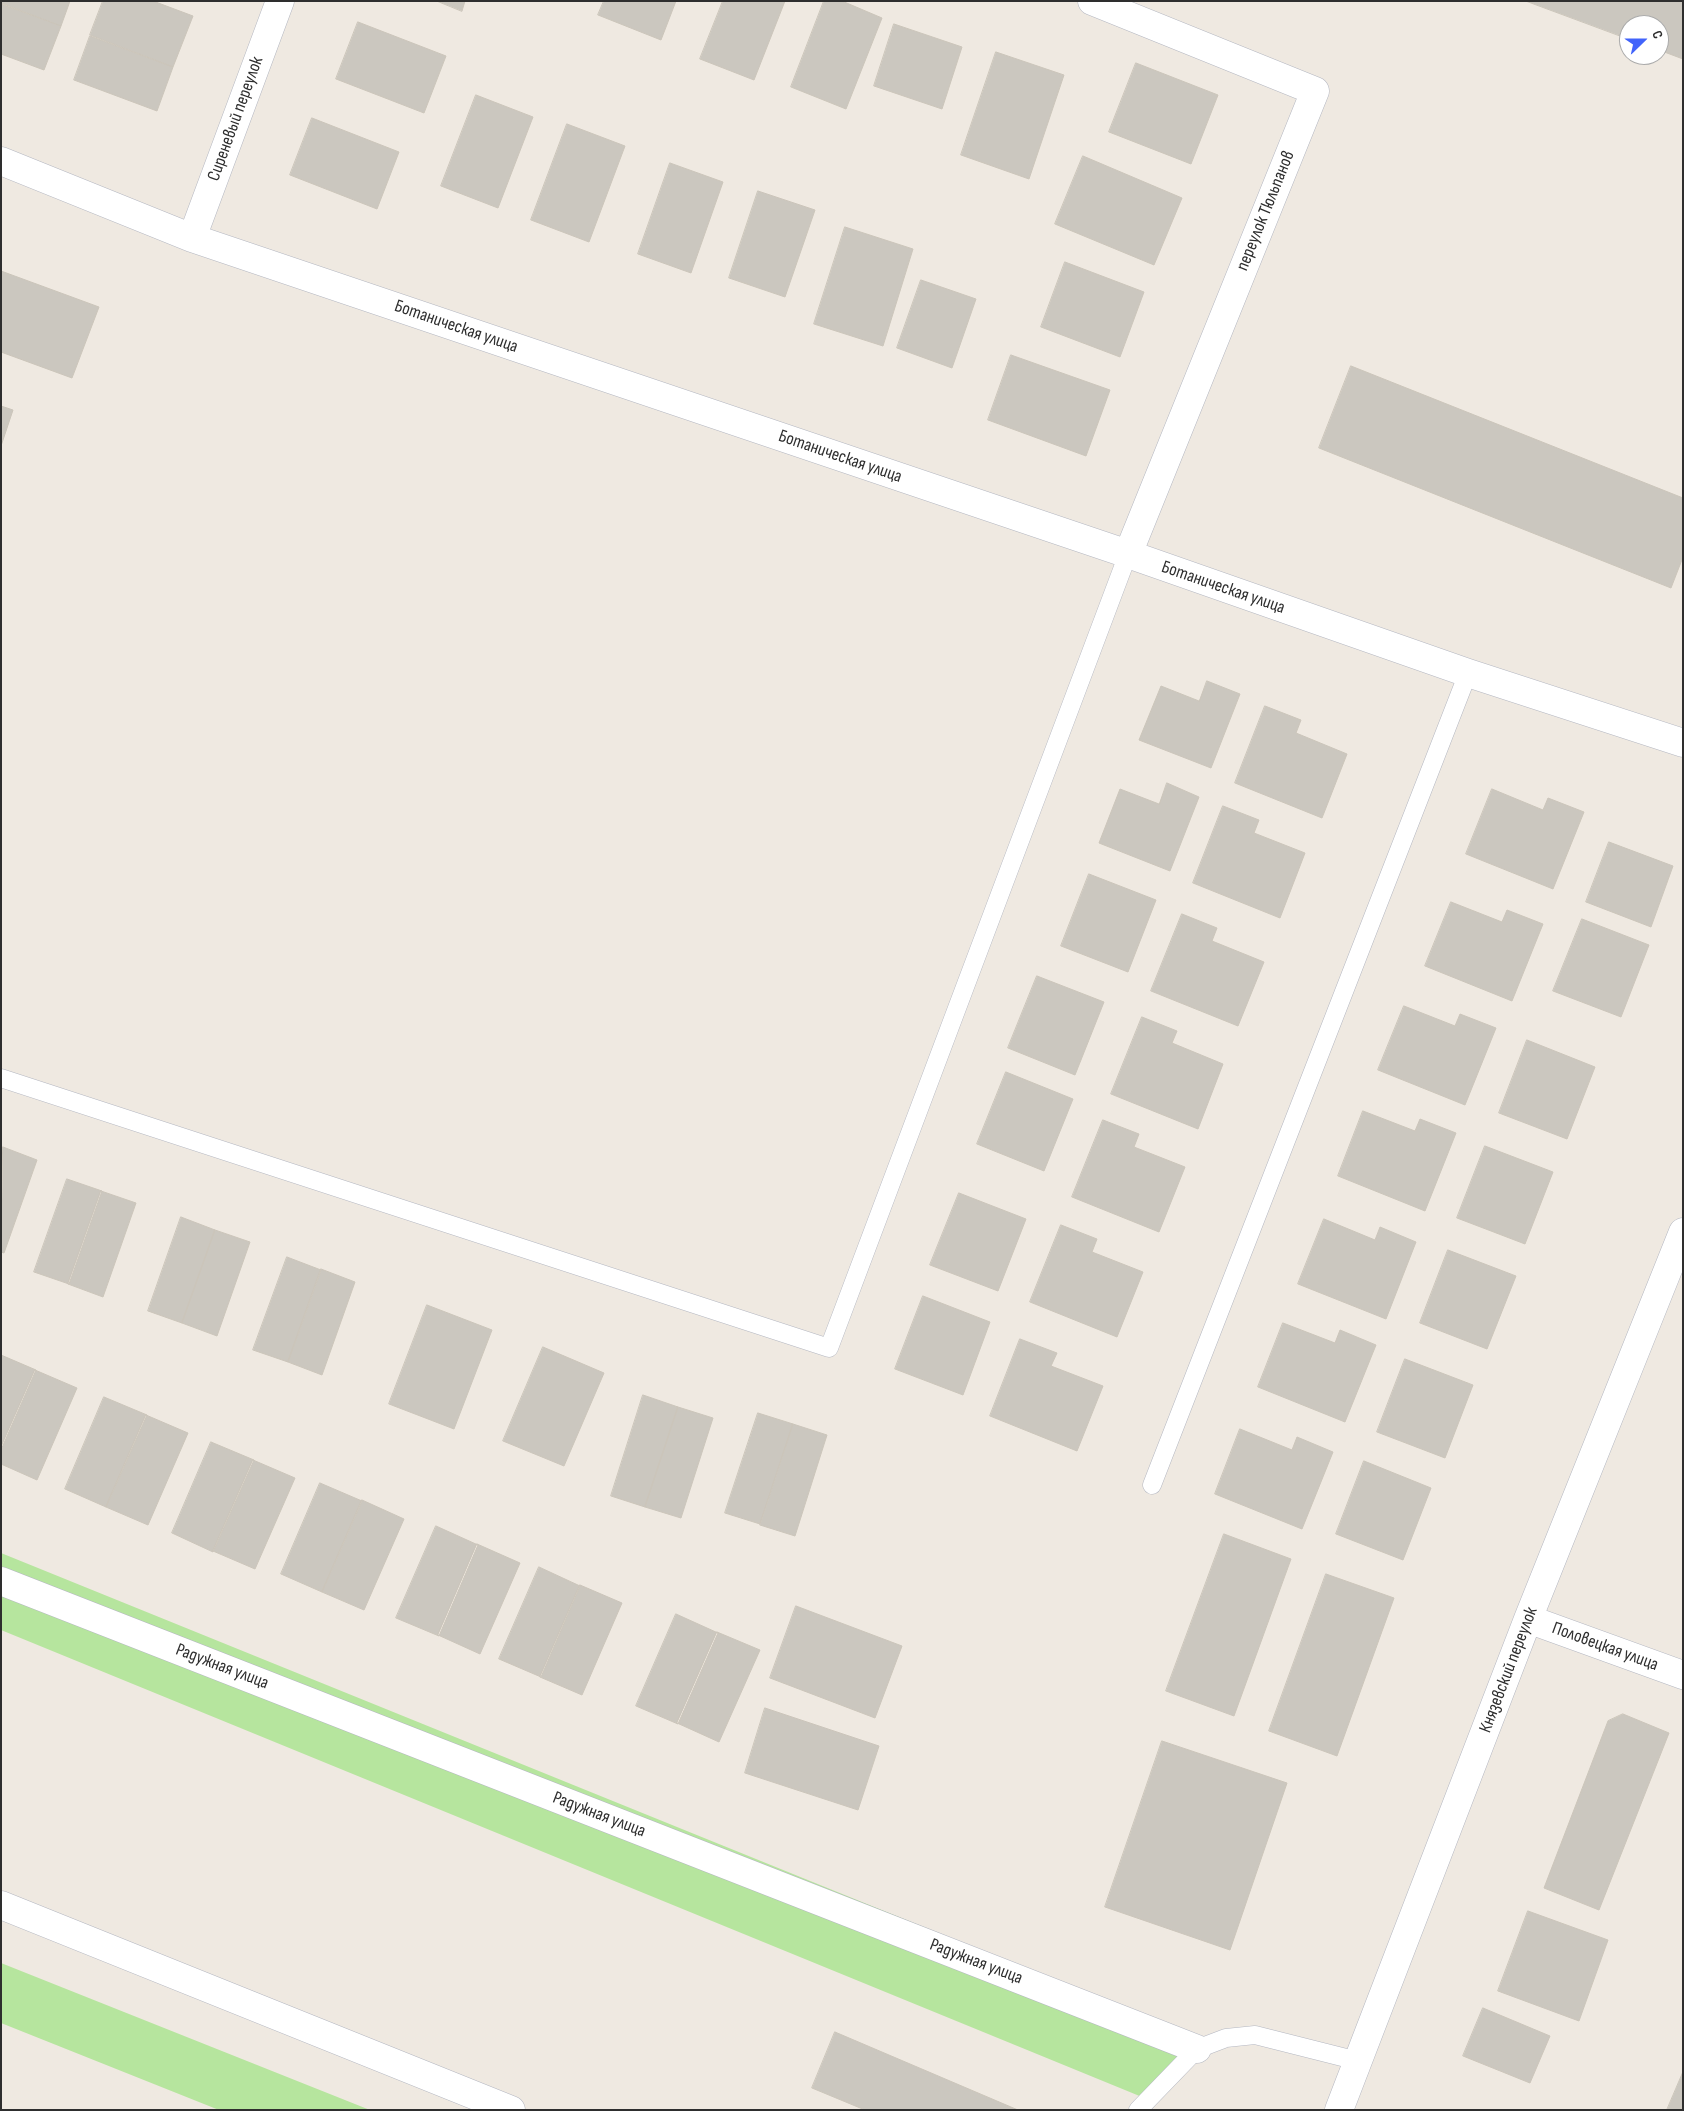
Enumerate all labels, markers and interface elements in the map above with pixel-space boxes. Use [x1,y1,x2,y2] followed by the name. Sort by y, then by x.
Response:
[1619,15,1669,65] north arrow
[1648,28,1667,41] text: С
[203,54,269,184] street label: Сиреневый переулок
[1232,148,1300,274] street label: переулок Тюльпанов
[391,296,521,358] street label: Ботаническая улица
[775,426,905,488] street label: Ботаническая улица
[1158,557,1288,619] street label: Ботаническая улица
[1475,1604,1543,1736] street label: Князевский переулок
[1549,1618,1661,1676] street label: Половецкая улица
[172,1639,272,1695] street label: Радужная улица
[549,1787,649,1843] street label: Радужная улица
[926,1934,1026,1990] street label: Радужная улица

